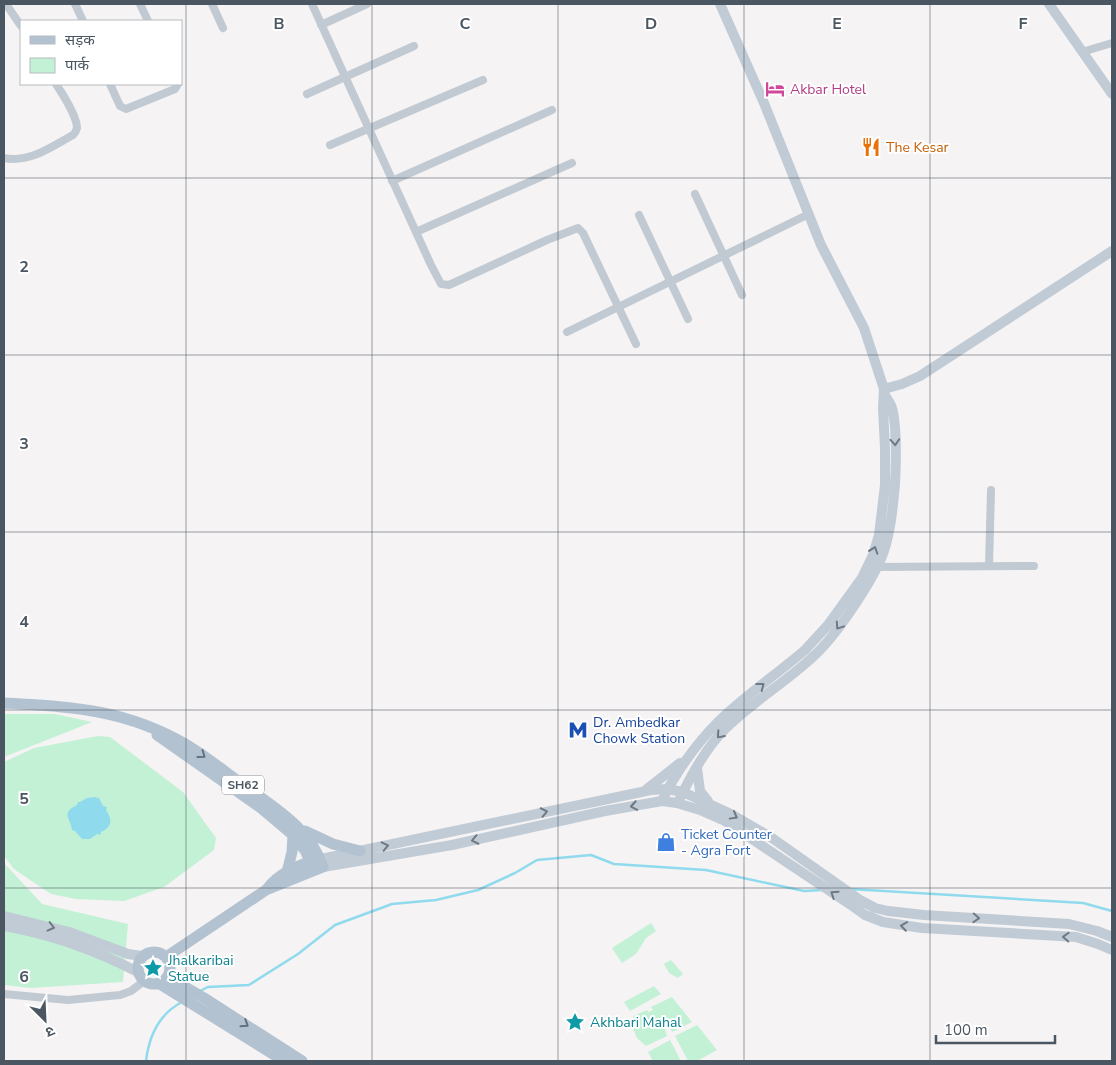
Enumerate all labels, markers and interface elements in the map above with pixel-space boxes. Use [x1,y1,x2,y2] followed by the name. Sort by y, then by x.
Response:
[273,13,285,35] text: B
[460,13,471,35] text: C
[645,13,657,35] text: D
[832,13,842,35] text: E
[1019,13,1028,35] text: F
[20,20,182,85] legend
[65,30,95,50] text: सड़क
[65,55,89,75] text: पार्क
[764,78,786,100] hotel icon: Akbar Hotel
[790,80,867,99] place label: Akbar Hotel
[860,136,882,158] restaurant icon: The Kesar
[886,138,949,157] place label: The Kesar
[19,256,29,278] text: 2
[19,433,29,455] text: 3
[889,438,900,446] one-way arrow
[868,546,878,554] one-way arrow
[19,611,29,633] text: 4
[836,620,846,629] one-way arrow
[755,683,765,692] one-way arrow
[593,713,685,748] place label: Dr. Ambedkar Chowk Station
[567,719,589,741] metro station icon: Dr. Ambedkar Chowk Station
[717,729,726,738] one-way arrow
[196,749,206,758] one-way arrow
[222,776,264,794] road number: SH62
[19,788,29,810] text: 5
[630,801,639,811] one-way arrow
[540,807,549,818] one-way arrow
[729,810,738,820] one-way arrow
[681,825,772,860] place label: Ticket Counter - Agra Fort
[655,831,677,853] shop icon: Ticket Counter - Agra Fort
[471,834,480,845] one-way arrow
[381,841,390,851] one-way arrow
[831,890,840,900] one-way arrow
[972,912,980,923] one-way arrow
[47,921,56,932] one-way arrow
[899,921,908,931] one-way arrow
[1062,931,1070,942] one-way arrow
[167,951,234,986] place label: Jhalkaribai Statue
[142,957,164,979] place icon: Jhalkaribai Statue
[19,966,29,988] text: 6
[20,995,70,1045] north arrow
[564,1011,586,1033] place icon: Akhbari Mahal
[936,1012,1055,1044] scale bar
[590,1013,682,1032] place label: Akhbari Mahal
[239,1018,249,1027] one-way arrow
[944,1020,988,1040] text: 100 m
[42,1021,58,1042] text: उ

